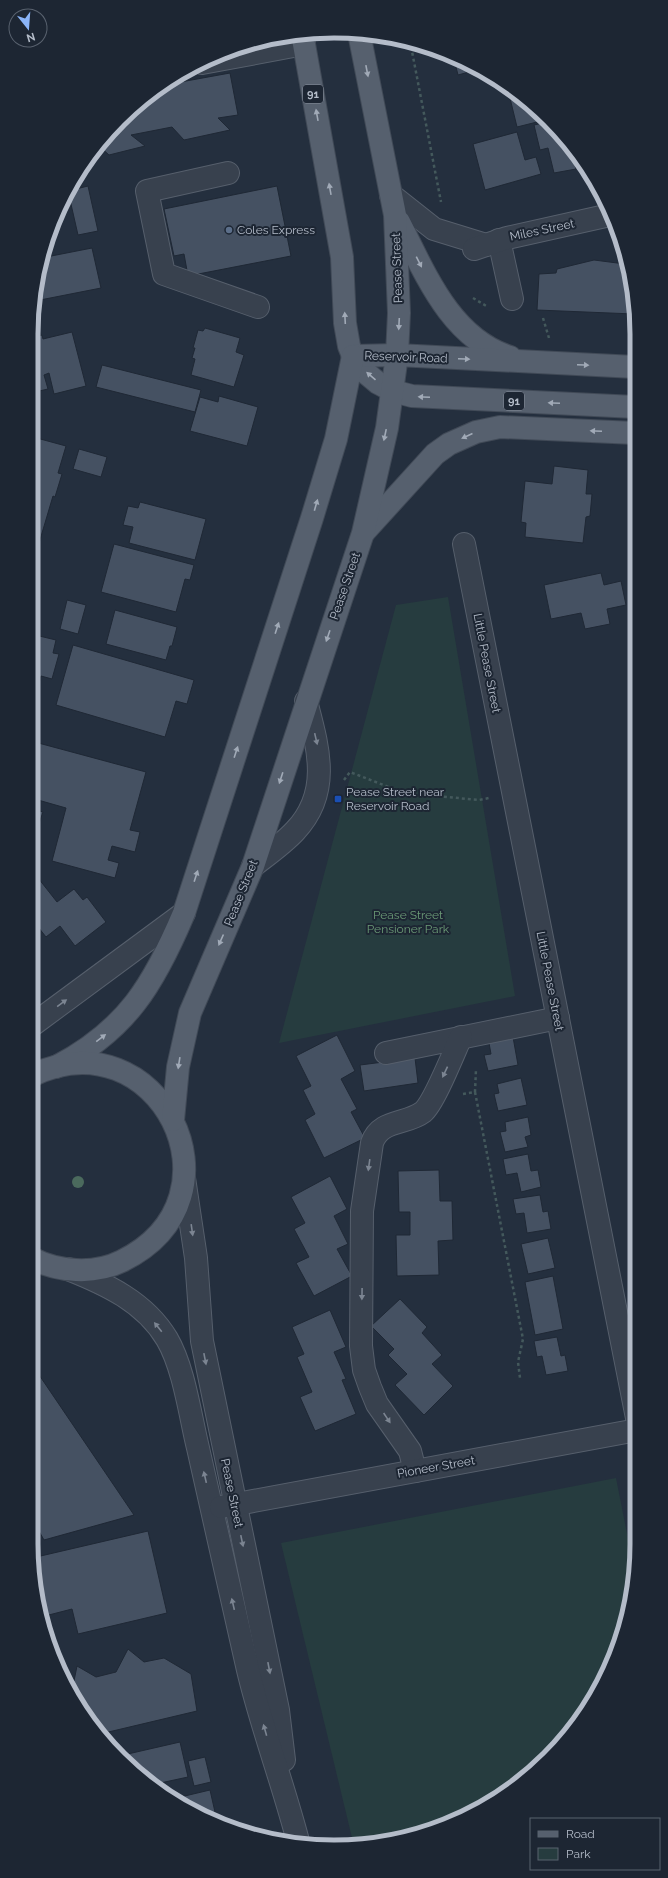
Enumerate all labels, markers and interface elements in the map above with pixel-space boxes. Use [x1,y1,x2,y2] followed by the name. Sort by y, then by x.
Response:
[8,8,48,48] north arrow
[25,30,37,45] text: N
[364,65,370,77] one-way arrow
[303,85,323,103] road number: 91
[313,109,319,121] one-way arrow
[327,183,333,195] one-way arrow
[508,216,576,244] street label: Miles Street
[237,223,315,237] place label: Coles Express
[224,225,234,235] marker: Coles Express
[389,233,405,303] street label: Pease Street
[416,256,422,268] one-way arrow
[342,311,348,324] one-way arrow
[395,318,402,330] one-way arrow
[364,349,448,365] street label: Reservoir Road
[458,355,470,362] one-way arrow
[577,361,589,368] one-way arrow
[365,372,376,381] one-way arrow
[504,392,524,410] road number: 91
[417,394,430,400] one-way arrow
[548,400,560,407] one-way arrow
[590,428,602,435] one-way arrow
[382,429,388,442] one-way arrow
[462,433,473,439] one-way arrow
[313,498,319,510] one-way arrow
[327,551,363,621] street label: Pease Street
[470,612,504,714] street label: Little Pease Street
[274,622,280,634] one-way arrow
[325,631,331,643] one-way arrow
[313,733,319,745] one-way arrow
[234,746,240,758] one-way arrow
[278,773,284,785] one-way arrow
[346,785,445,813] place label: Pease Street near Reservoir Road
[333,794,343,804] marker: Pease Street near Reservoir Road
[221,858,261,928] street label: Pease Street
[193,869,199,881] one-way arrow
[367,908,450,936] park label: Pease Street Pensioner Park
[533,930,567,1032] street label: Little Pease Street
[218,935,224,946] one-way arrow
[57,999,68,1007] one-way arrow
[95,1034,106,1043] one-way arrow
[176,1057,182,1069] one-way arrow
[442,1067,448,1078] one-way arrow
[366,1159,372,1171] one-way arrow
[189,1224,195,1236] one-way arrow
[358,1288,365,1300] one-way arrow
[154,1322,162,1333] one-way arrow
[203,1353,209,1365] one-way arrow
[383,1413,391,1424] one-way arrow
[396,1453,476,1481] street label: Pioneer Street
[218,1457,246,1529] street label: Pease Street
[202,1471,208,1483] one-way arrow
[240,1535,246,1547] one-way arrow
[230,1598,236,1610] one-way arrow
[267,1662,273,1675] one-way arrow
[262,1724,268,1736] one-way arrow
[530,1818,660,1870] legend
[566,1827,595,1841] text: Road
[566,1847,591,1861] text: Park

